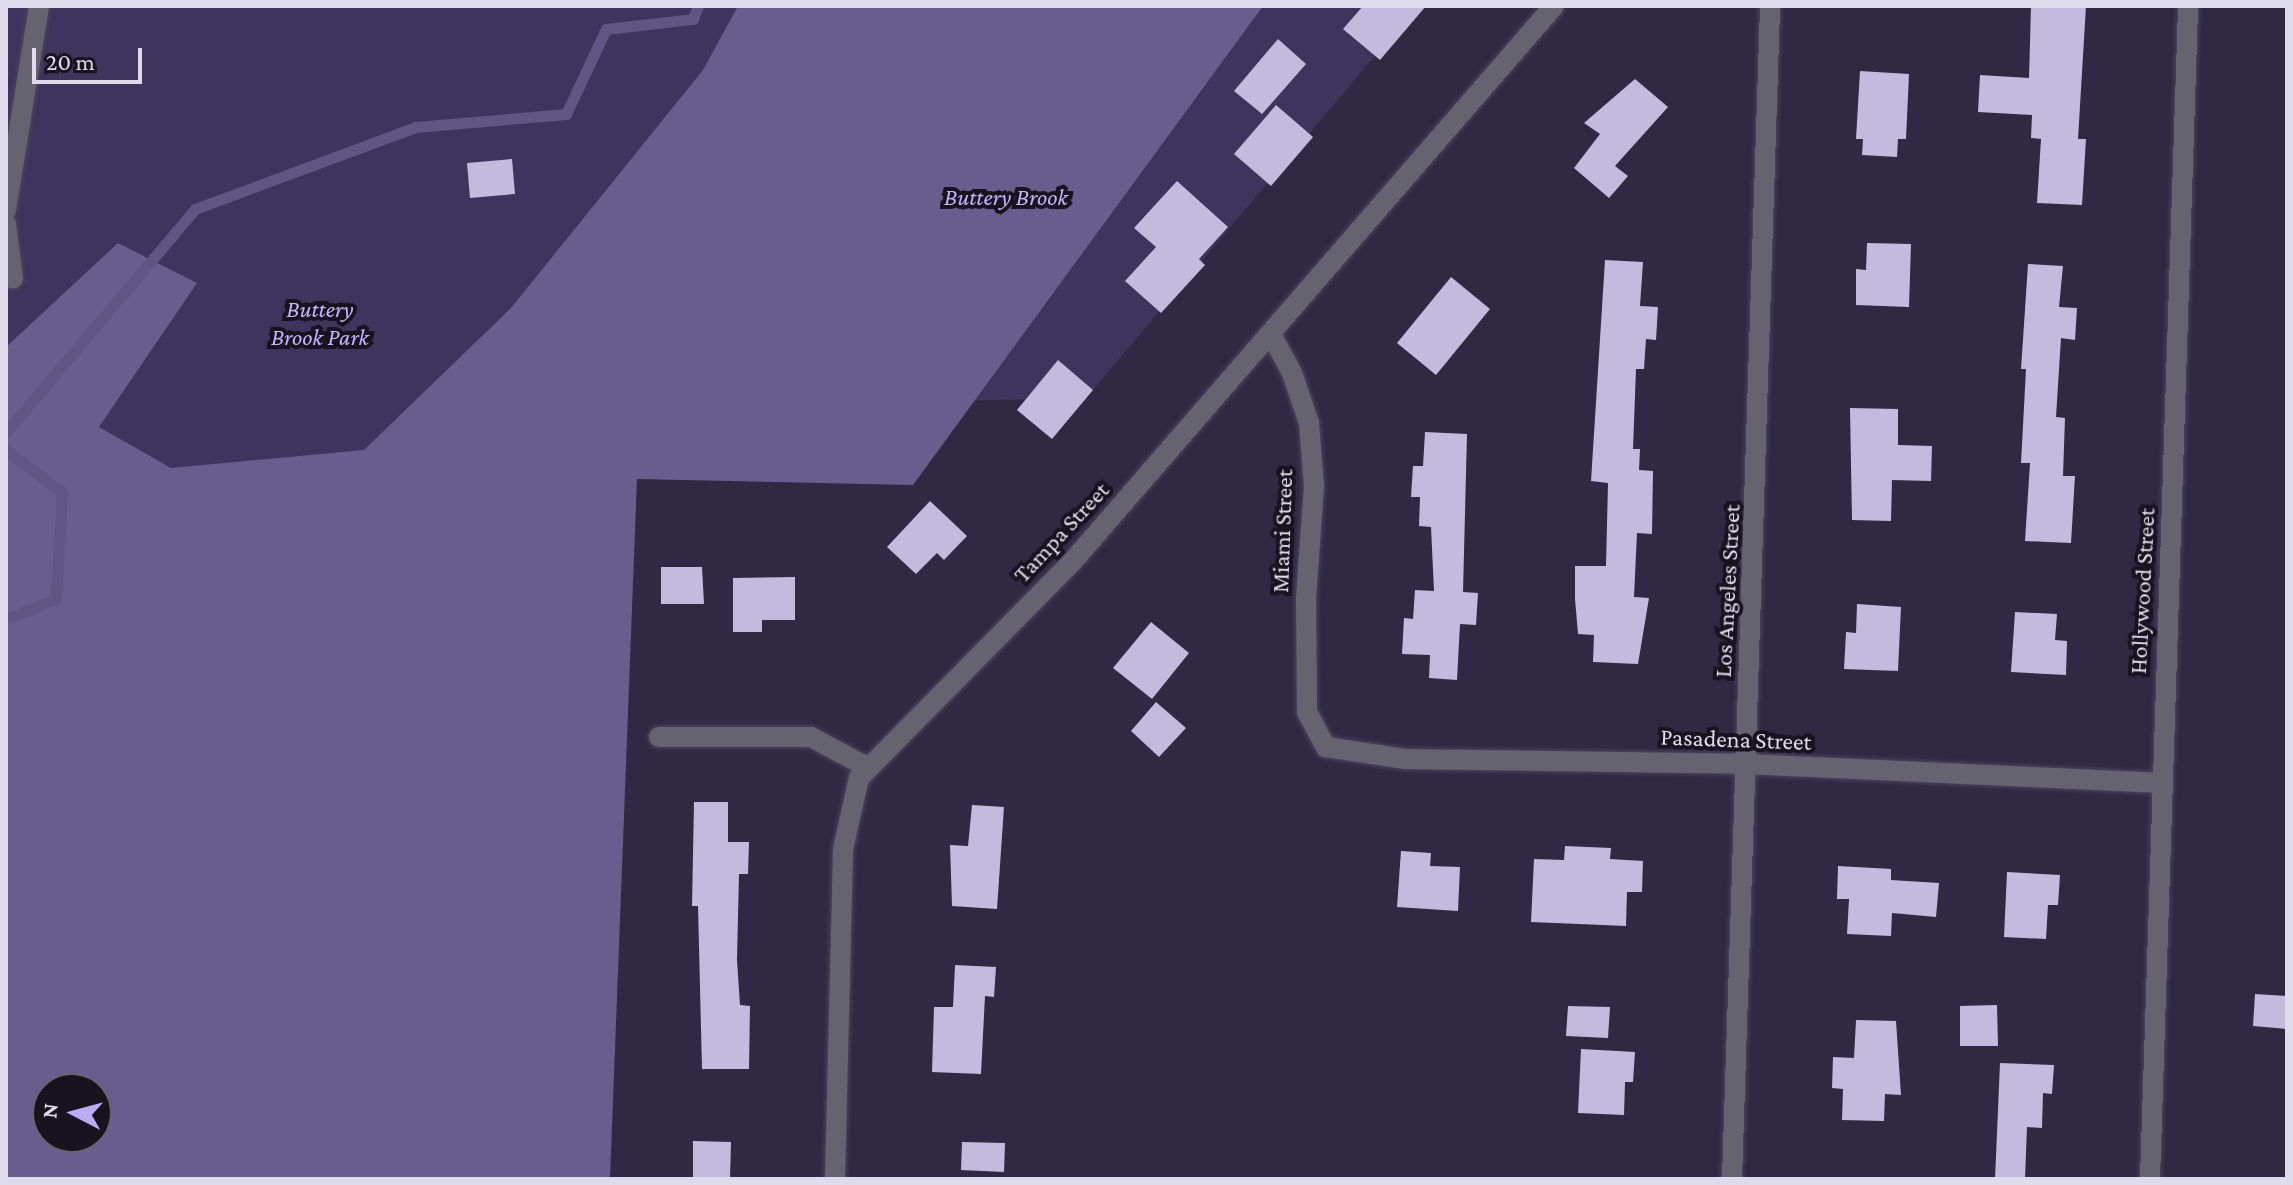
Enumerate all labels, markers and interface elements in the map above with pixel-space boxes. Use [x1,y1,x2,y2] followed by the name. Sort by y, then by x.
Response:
[36,32,146,82] scale bar
[46,48,95,75] text: 20 m
[944,183,1068,211] park label: Buttery Brook
[271,295,369,351] park label: Buttery Brook Park
[1265,469,1299,593] street label: Miami Street
[1007,476,1115,588] street label: Tampa Street
[1708,504,1746,678] street label: Los Angeles Street
[2123,507,2161,675] street label: Hollywood Street
[1660,722,1812,756] street label: Pasadena Street
[32,1073,112,1153] north arrow
[36,1102,63,1119] text: N

